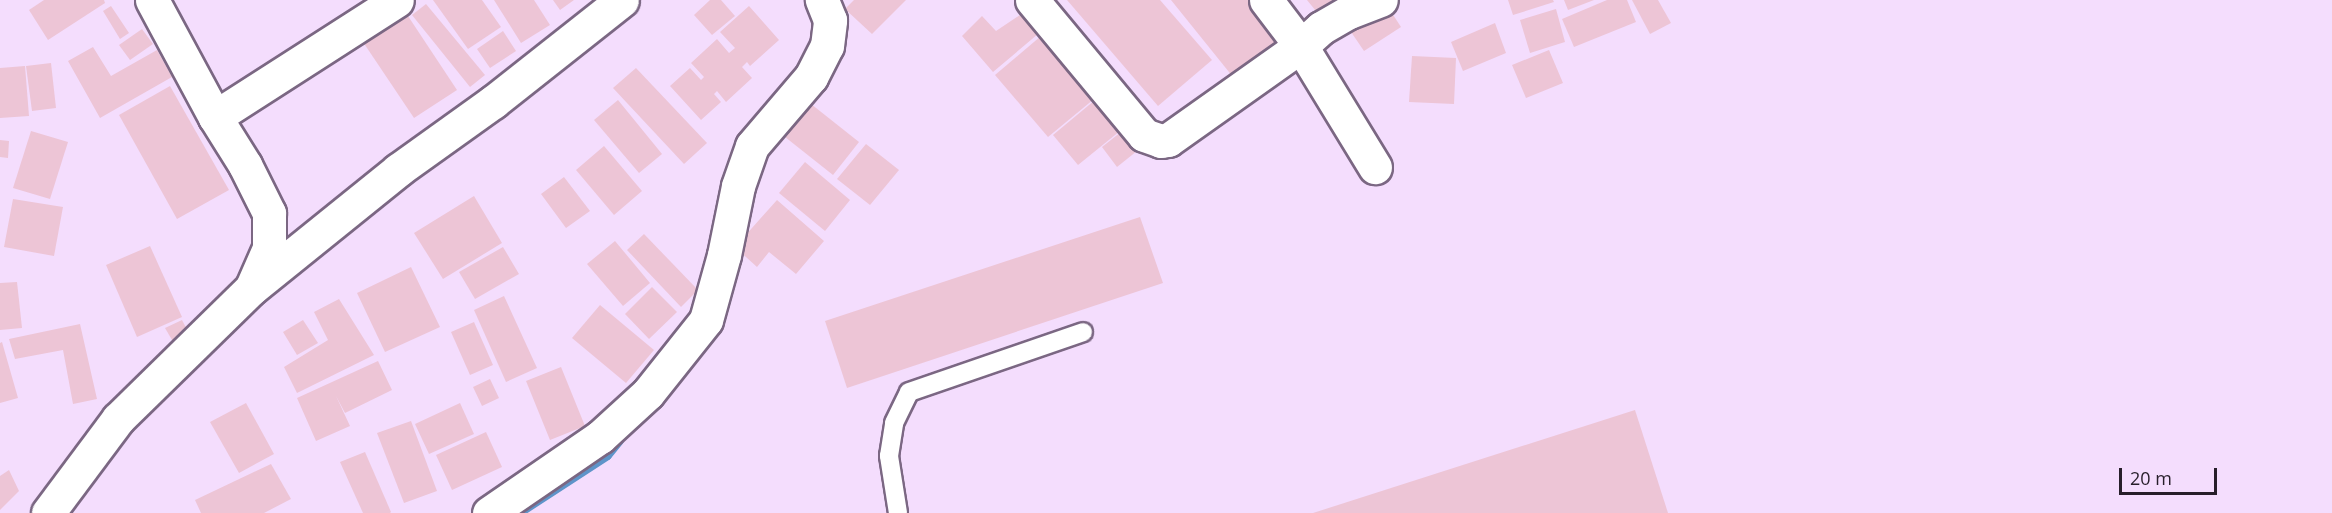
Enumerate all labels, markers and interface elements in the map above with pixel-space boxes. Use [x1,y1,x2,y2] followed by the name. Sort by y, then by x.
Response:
[2122,456,2220,494] scale bar
[2130,466,2172,490] text: 20 m

